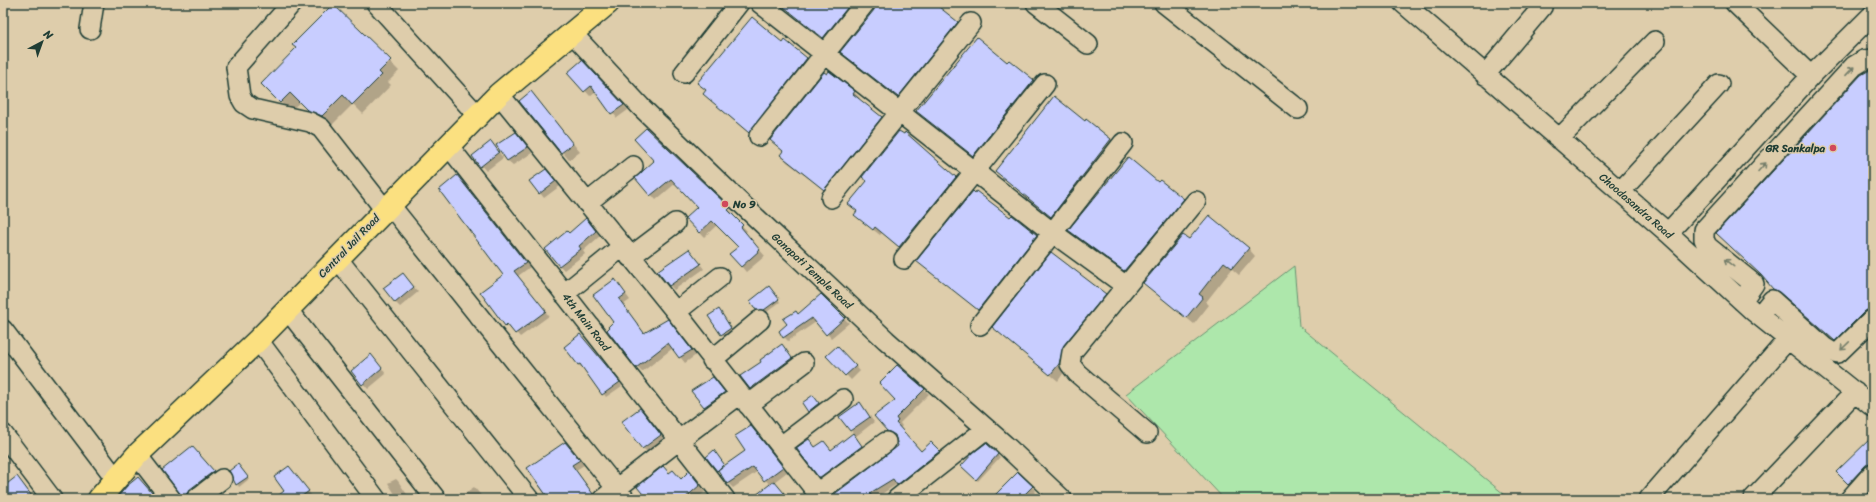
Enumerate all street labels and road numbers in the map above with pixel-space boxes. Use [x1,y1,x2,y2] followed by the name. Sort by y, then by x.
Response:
[1595,168,1678,245] street label: Choodasandra Road
[313,209,385,282] street label: Central Jail Road
[767,228,858,315] street label: Ganapati Temple Road
[557,289,616,356] street label: 4th Main Road

